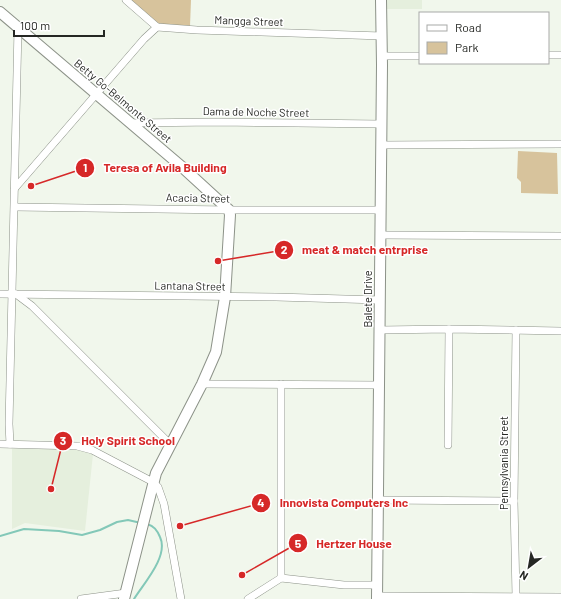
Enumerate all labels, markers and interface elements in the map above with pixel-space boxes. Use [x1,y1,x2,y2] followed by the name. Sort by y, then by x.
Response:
[14,12,104,38] scale bar
[419,12,549,64] legend
[214,13,284,28] street label: Mangga Street
[20,18,50,32] text: 100 m
[455,20,482,34] text: Road
[455,40,479,54] text: Park
[72,56,175,145] street label: Betty Go-Belmonte Street
[203,104,309,119] street label: Dama de Noche Street
[75,156,234,180] callout: Teresa of Avila Building
[83,160,87,174] text: 1
[103,160,227,174] text: Teresa of Avila Building
[166,190,230,205] street label: Acacia Street
[274,238,436,262] callout: meat & match entrprise
[281,242,288,256] text: 2
[302,242,428,256] text: meat & match entrprise
[361,270,374,328] street label: Balete Drive
[154,278,226,293] street label: Lantana Street
[497,416,510,510] street label: Pennsylvania Street
[53,429,183,453] callout: Holy Spirit School
[60,433,66,447] text: 3
[81,433,175,447] text: Holy Spirit School
[251,491,416,515] callout: Innovista Computers Inc
[257,495,265,509] text: 4
[280,495,409,509] text: Innovista Computers Inc
[288,531,400,555] callout: Hertzer House
[295,536,302,550] text: 5
[316,536,392,550] text: Hertzer House
[509,547,549,587] north arrow
[517,569,530,583] text: N

